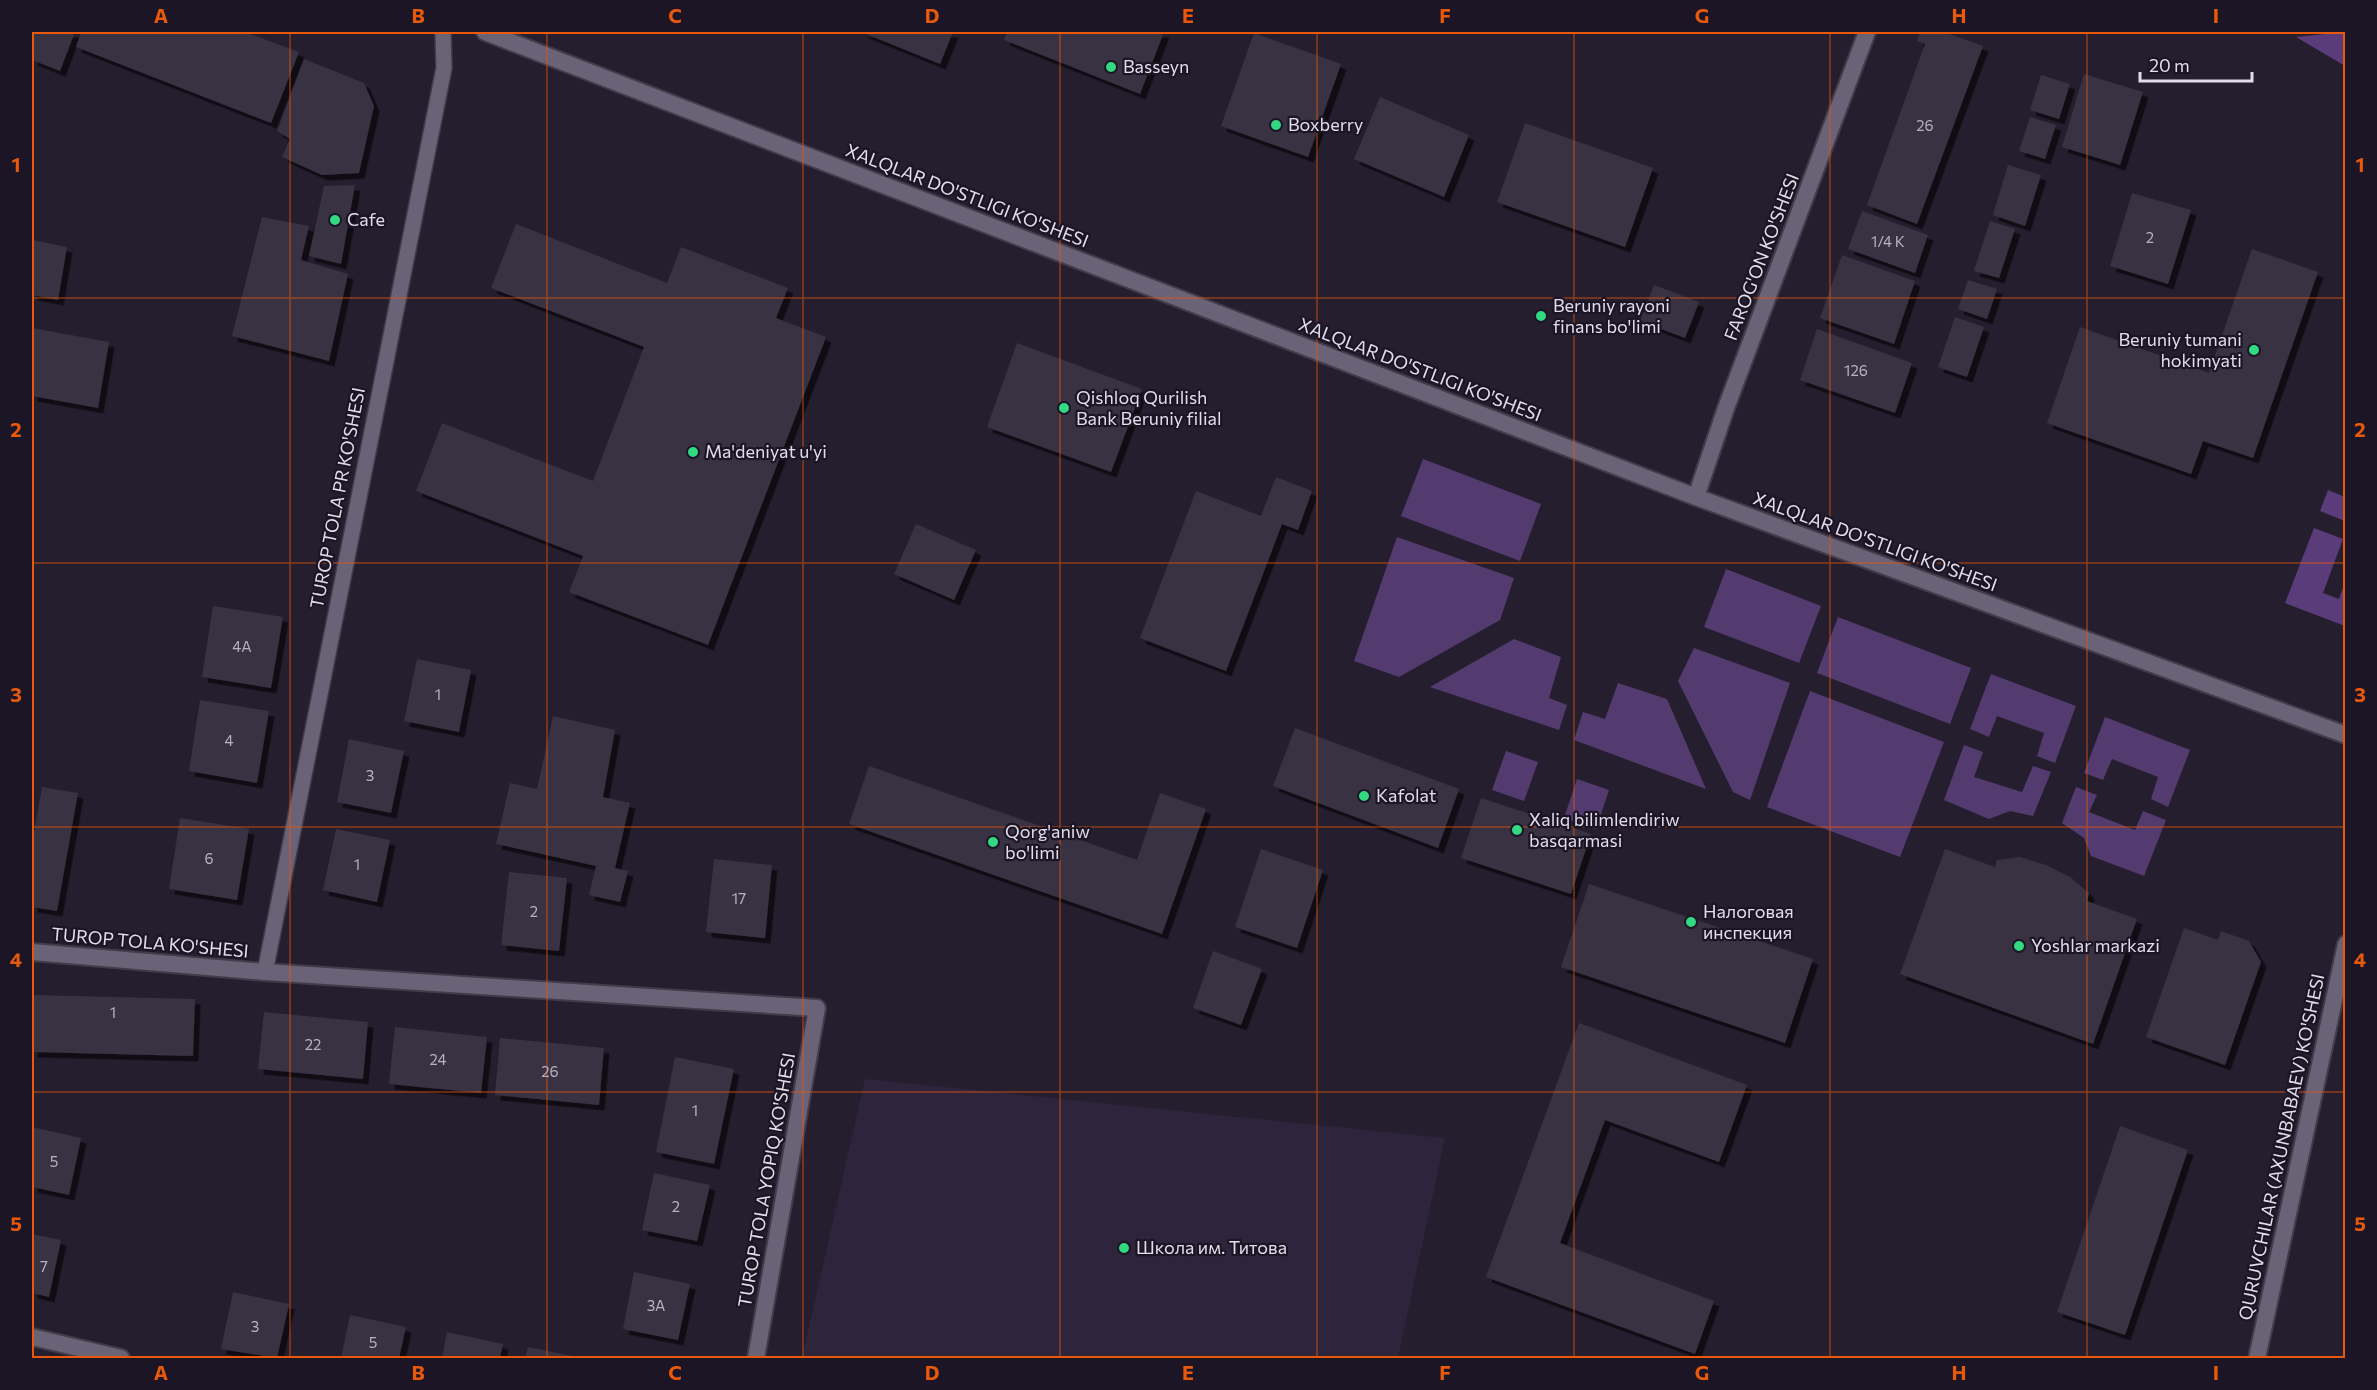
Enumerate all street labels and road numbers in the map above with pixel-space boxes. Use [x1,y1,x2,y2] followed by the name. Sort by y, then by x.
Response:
[843,139,1092,252] street label: XALQLAR DO'STLIGI KO'SHESI
[1719,170,1803,343] street label: FAROG'ON KO'SHESI
[1296,313,1545,426] street label: XALQLAR DO'STLIGI KO'SHESI
[305,385,369,610] street label: TUROP TOLA PR KO'SHESI
[1750,487,2000,596] street label: XALQLAR DO'STLIGI KO'SHESI
[51,922,250,962] street label: TUROP TOLA KO'SHESI
[2234,972,2329,1322] street label: QURUVCHILAR (AXUNBABAEV) KO'SHESI
[733,1051,799,1309] street label: TUROP TOLA YOPIQ KO'SHESI

